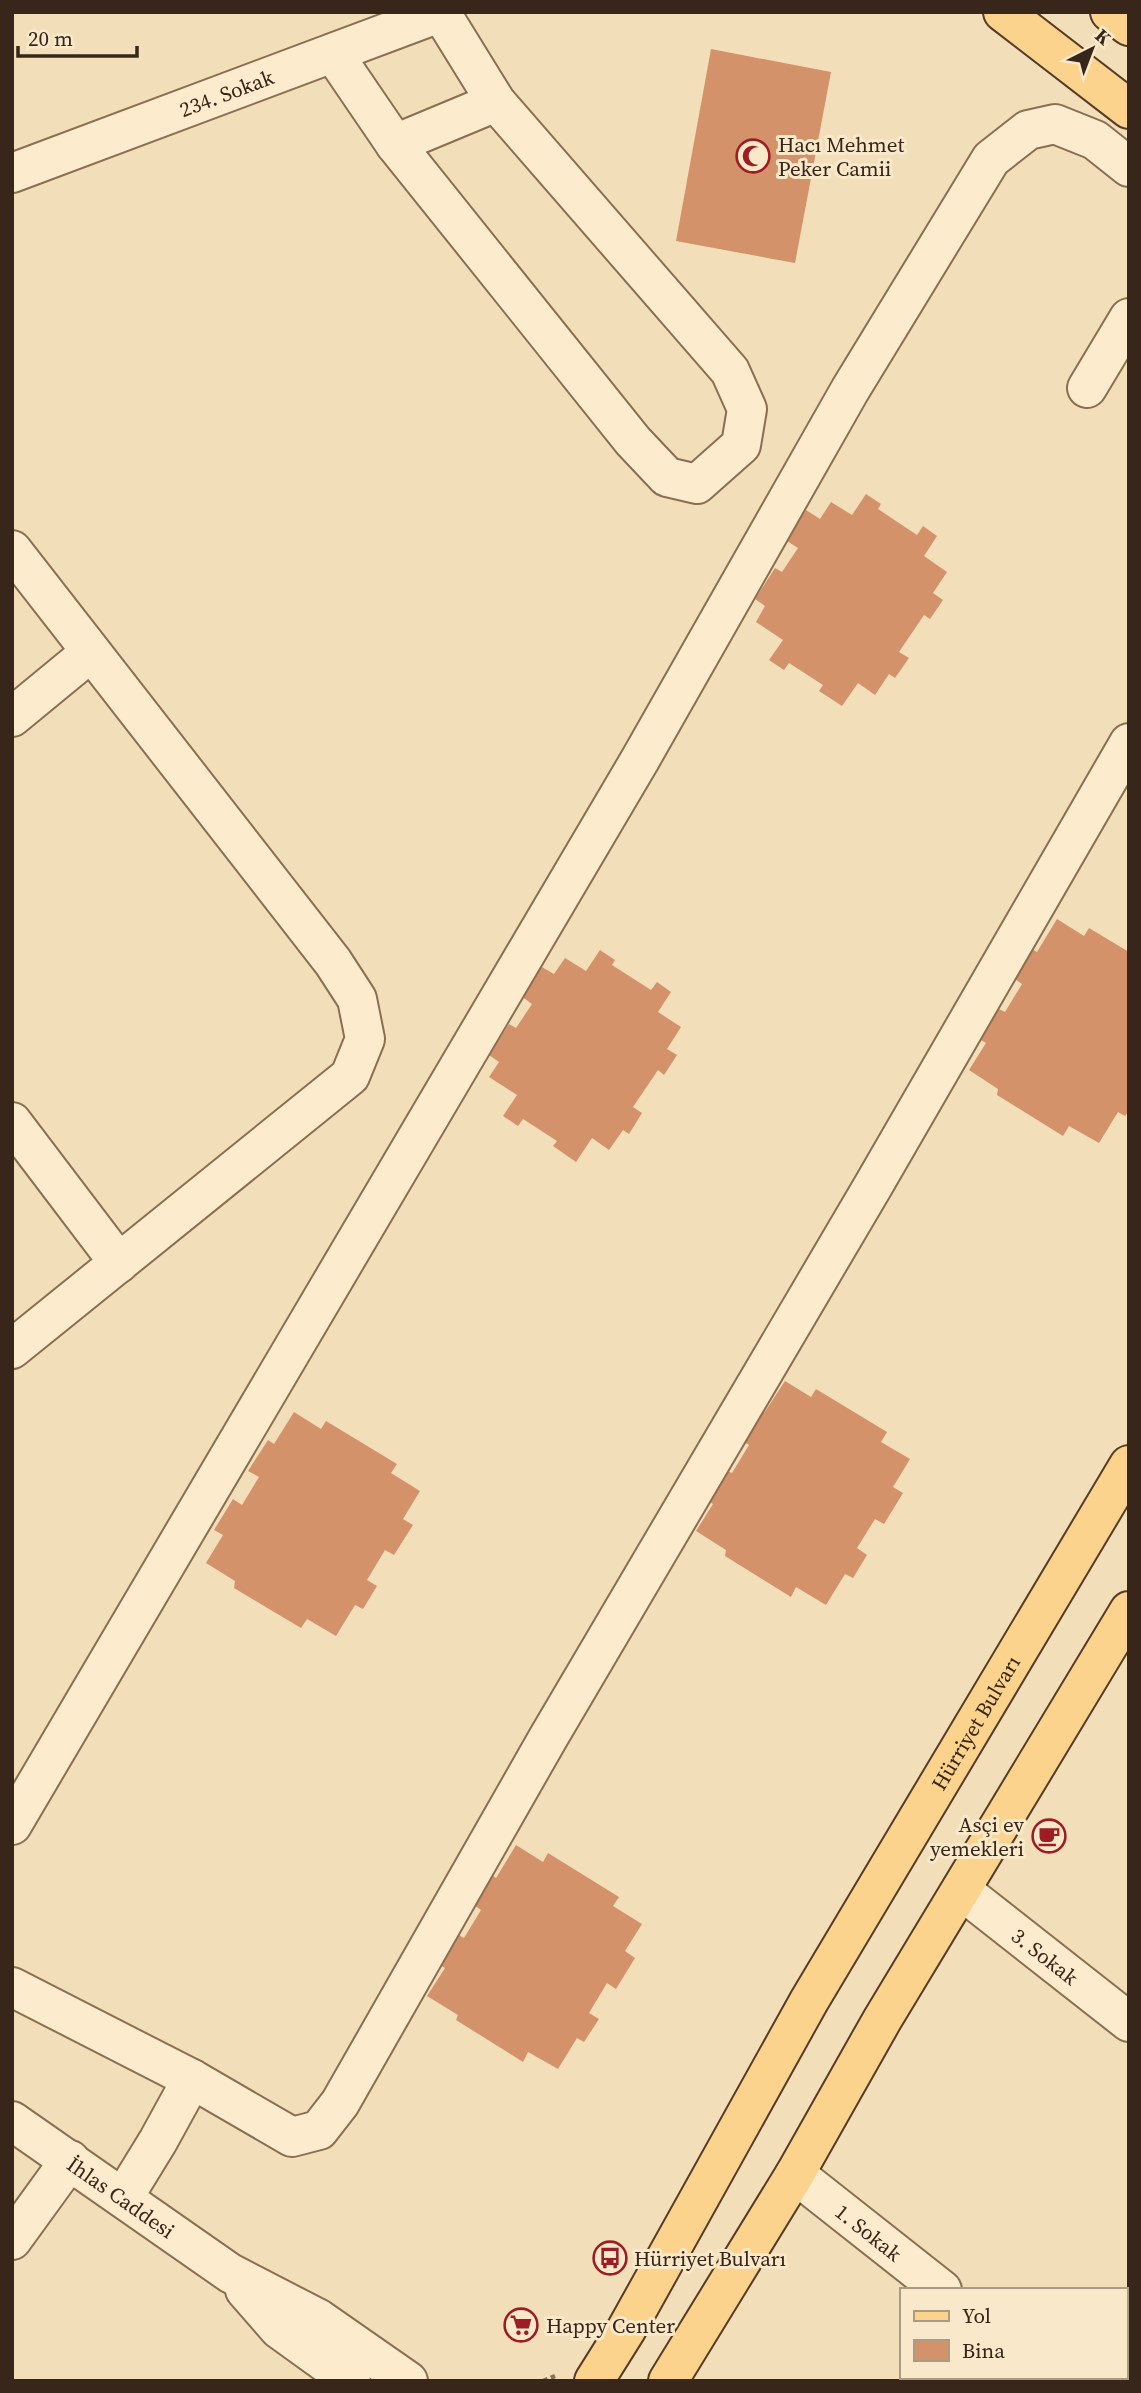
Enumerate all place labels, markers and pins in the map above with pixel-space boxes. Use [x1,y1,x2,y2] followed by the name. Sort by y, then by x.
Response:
[778,130,904,183] place label: Hacı Mehmet Peker Camii
[734,137,772,175] mosque icon: Hacı Mehmet Peker Camii
[930,1810,1024,1863] place label: Asçi ev yemekleri
[1030,1817,1068,1855] cafe icon: Asçi ev yemekleri
[591,2239,629,2277] bus stop icon: Hürriyet Bulvarı
[634,2244,786,2273] place label: Hürriyet Bulvarı
[502,2306,540,2344] supermarket icon: Happy Center
[546,2311,675,2340] place label: Happy Center

